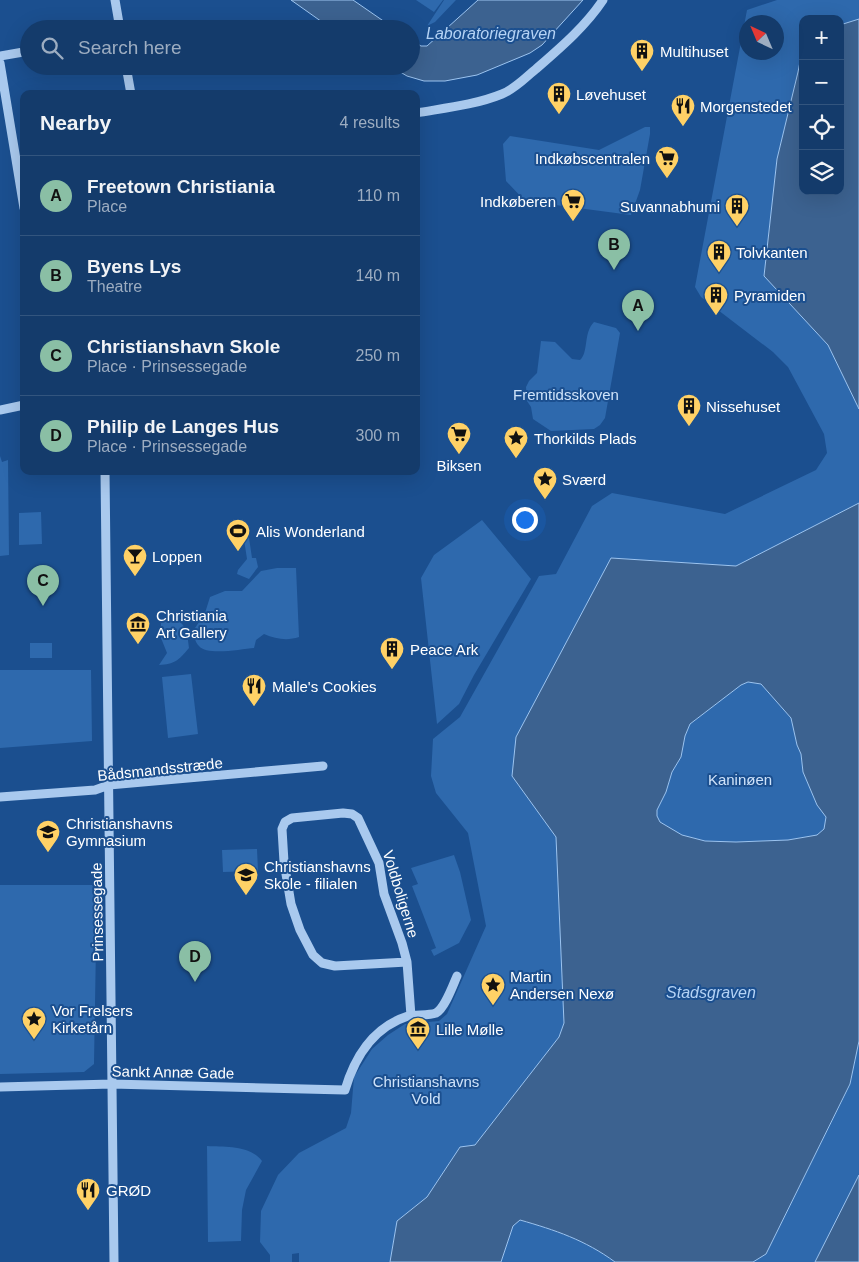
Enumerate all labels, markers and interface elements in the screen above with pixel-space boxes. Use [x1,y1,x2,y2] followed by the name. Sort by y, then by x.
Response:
[739,15,784,60] north arrow
[799,15,844,195] map controls
[799,15,844,60] button: +
[20,20,420,75] search box
[426,25,556,42] water label: Laboratoriegraven
[38,34,66,62] icon: search
[78,37,182,58] text: Search here
[629,38,655,72] building icon: Multihuset
[660,43,729,60] place label: Multihuset
[799,60,844,105] button: −
[546,81,572,115] building icon: Løvehuset
[576,86,647,103] place label: Løvehuset
[670,93,696,127] restaurant icon: Morgenstedet
[700,98,793,115] place label: Morgenstedet
[799,105,844,150] button: locate
[40,111,111,134] text: Nearby
[340,114,400,131] text: 4 results
[654,145,680,179] supermarket icon: Indkøbscentralen
[535,150,650,167] place label: Indkøbscentralen
[799,150,844,195] button: layers
[87,176,275,197] text: Freetown Christiania
[50,187,62,204] text: A
[357,187,400,204] text: 110 m
[560,188,586,222] supermarket icon: Indkøberen
[480,193,556,210] place label: Indkøberen
[724,193,750,227] building icon: Suvannabhumi
[87,198,127,215] text: Place
[620,198,720,215] place label: Suvannabhumi
[598,229,630,270] pin: B
[706,239,732,273] building icon: Tolvkanten
[736,244,808,261] place label: Tolvkanten
[87,256,181,277] text: Byens Lys
[50,267,62,284] text: B
[356,267,400,284] text: 140 m
[87,278,142,295] text: Theatre
[703,282,729,316] building icon: Pyramiden
[734,287,806,304] place label: Pyramiden
[622,290,654,331] pin: A
[87,336,280,357] text: Christianshavn Skole
[50,347,62,364] text: C
[356,347,400,364] text: 250 m
[87,358,247,375] text: Place · Prinsessegade
[513,386,619,403] park label: Fremtidsskoven
[676,393,702,427] building icon: Nissehuset
[706,398,781,415] place label: Nissehuset
[87,416,279,437] text: Philip de Langes Hus
[446,421,472,455] supermarket icon: Biksen
[503,425,529,459] place icon: Thorkilds Plads
[50,427,62,444] text: D
[356,427,400,444] text: 300 m
[534,430,637,447] place label: Thorkilds Plads
[87,438,247,455] text: Place · Prinsessegade
[436,457,482,474] place label: Biksen
[532,466,558,500] place icon: Sværd
[562,471,606,488] place label: Sværd
[512,507,538,533] your location
[225,518,251,552] sports icon: Alis Wonderland
[256,523,365,540] place label: Alis Wonderland
[122,543,148,577] bar icon: Loppen
[152,548,202,565] place label: Loppen
[27,565,59,606] pin: C
[156,607,228,641] place label: Christiania Art Gallery
[125,611,151,645] museum icon: Christiania Art Gallery
[379,636,405,670] building icon: Peace Ark
[410,641,479,658] place label: Peace Ark
[241,673,267,707] restaurant icon: Malle's Cookies
[272,678,377,695] place label: Malle's Cookies
[97,754,223,784] street label: Bådsmandsstræde
[708,771,772,788] park label: Kaninøen
[66,815,173,849] place label: Christianshavns Gymnasium
[35,819,61,853] school or university icon: Christianshavns Gymnasium
[380,848,422,940] street label: Voldboligerne
[264,858,371,892] place label: Christianshavns Skole - filialen
[88,862,106,962] street label: Prinsessegade
[233,862,259,896] school or university icon: Christianshavns Skole - filialen
[179,941,211,982] pin: D
[510,968,614,1002] place label: Martin Andersen Nexø
[480,972,506,1006] place icon: Martin Andersen Nexø
[666,984,756,1001] water label: Stadsgraven
[52,1002,133,1036] place label: Vor Frelsers Kirketårn
[21,1006,47,1040] place icon: Vor Frelsers Kirketårn
[405,1016,431,1050] museum icon: Lille Mølle
[436,1021,504,1038] place label: Lille Mølle
[112,1062,234,1082] street label: Sankt Annæ Gade
[373,1073,479,1107] park label: Christianshavns Vold
[75,1177,101,1211] restaurant icon: GRØD
[106,1182,151,1199] place label: GRØD

